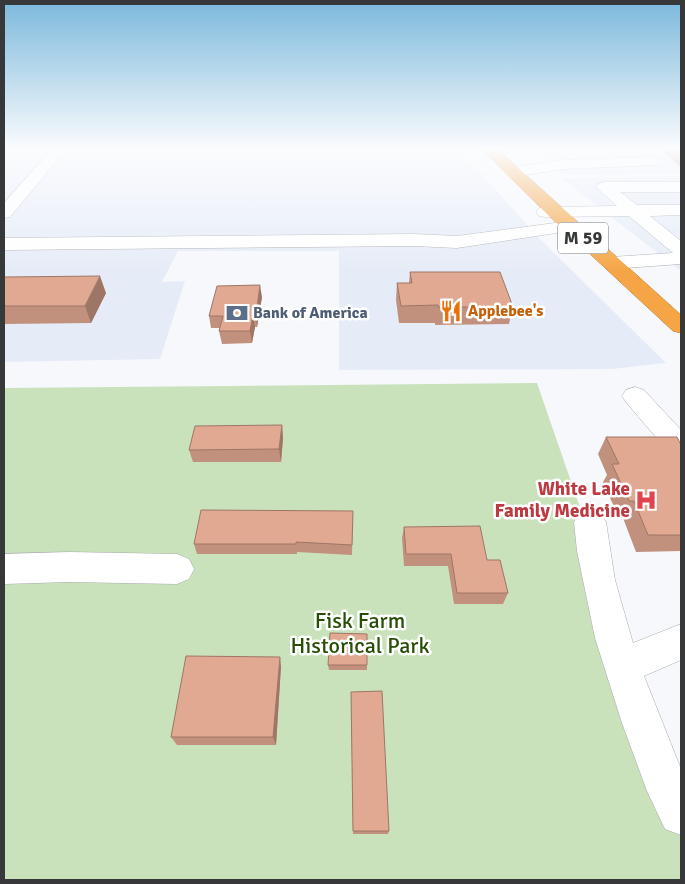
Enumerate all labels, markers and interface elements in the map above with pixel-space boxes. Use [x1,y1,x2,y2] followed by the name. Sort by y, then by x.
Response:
[558,222,608,254] road number: M 59
[438,298,464,324] restaurant icon: Applebee's
[224,300,250,326] bank icon: Bank of America
[468,301,543,321] place label: Applebee's
[253,303,368,323] place label: Bank of America
[495,477,630,523] place label: White Lake Family Medicine
[633,487,659,513] hospital icon: White Lake Family Medicine
[291,607,429,659] park label: Fisk Farm Historical Park

